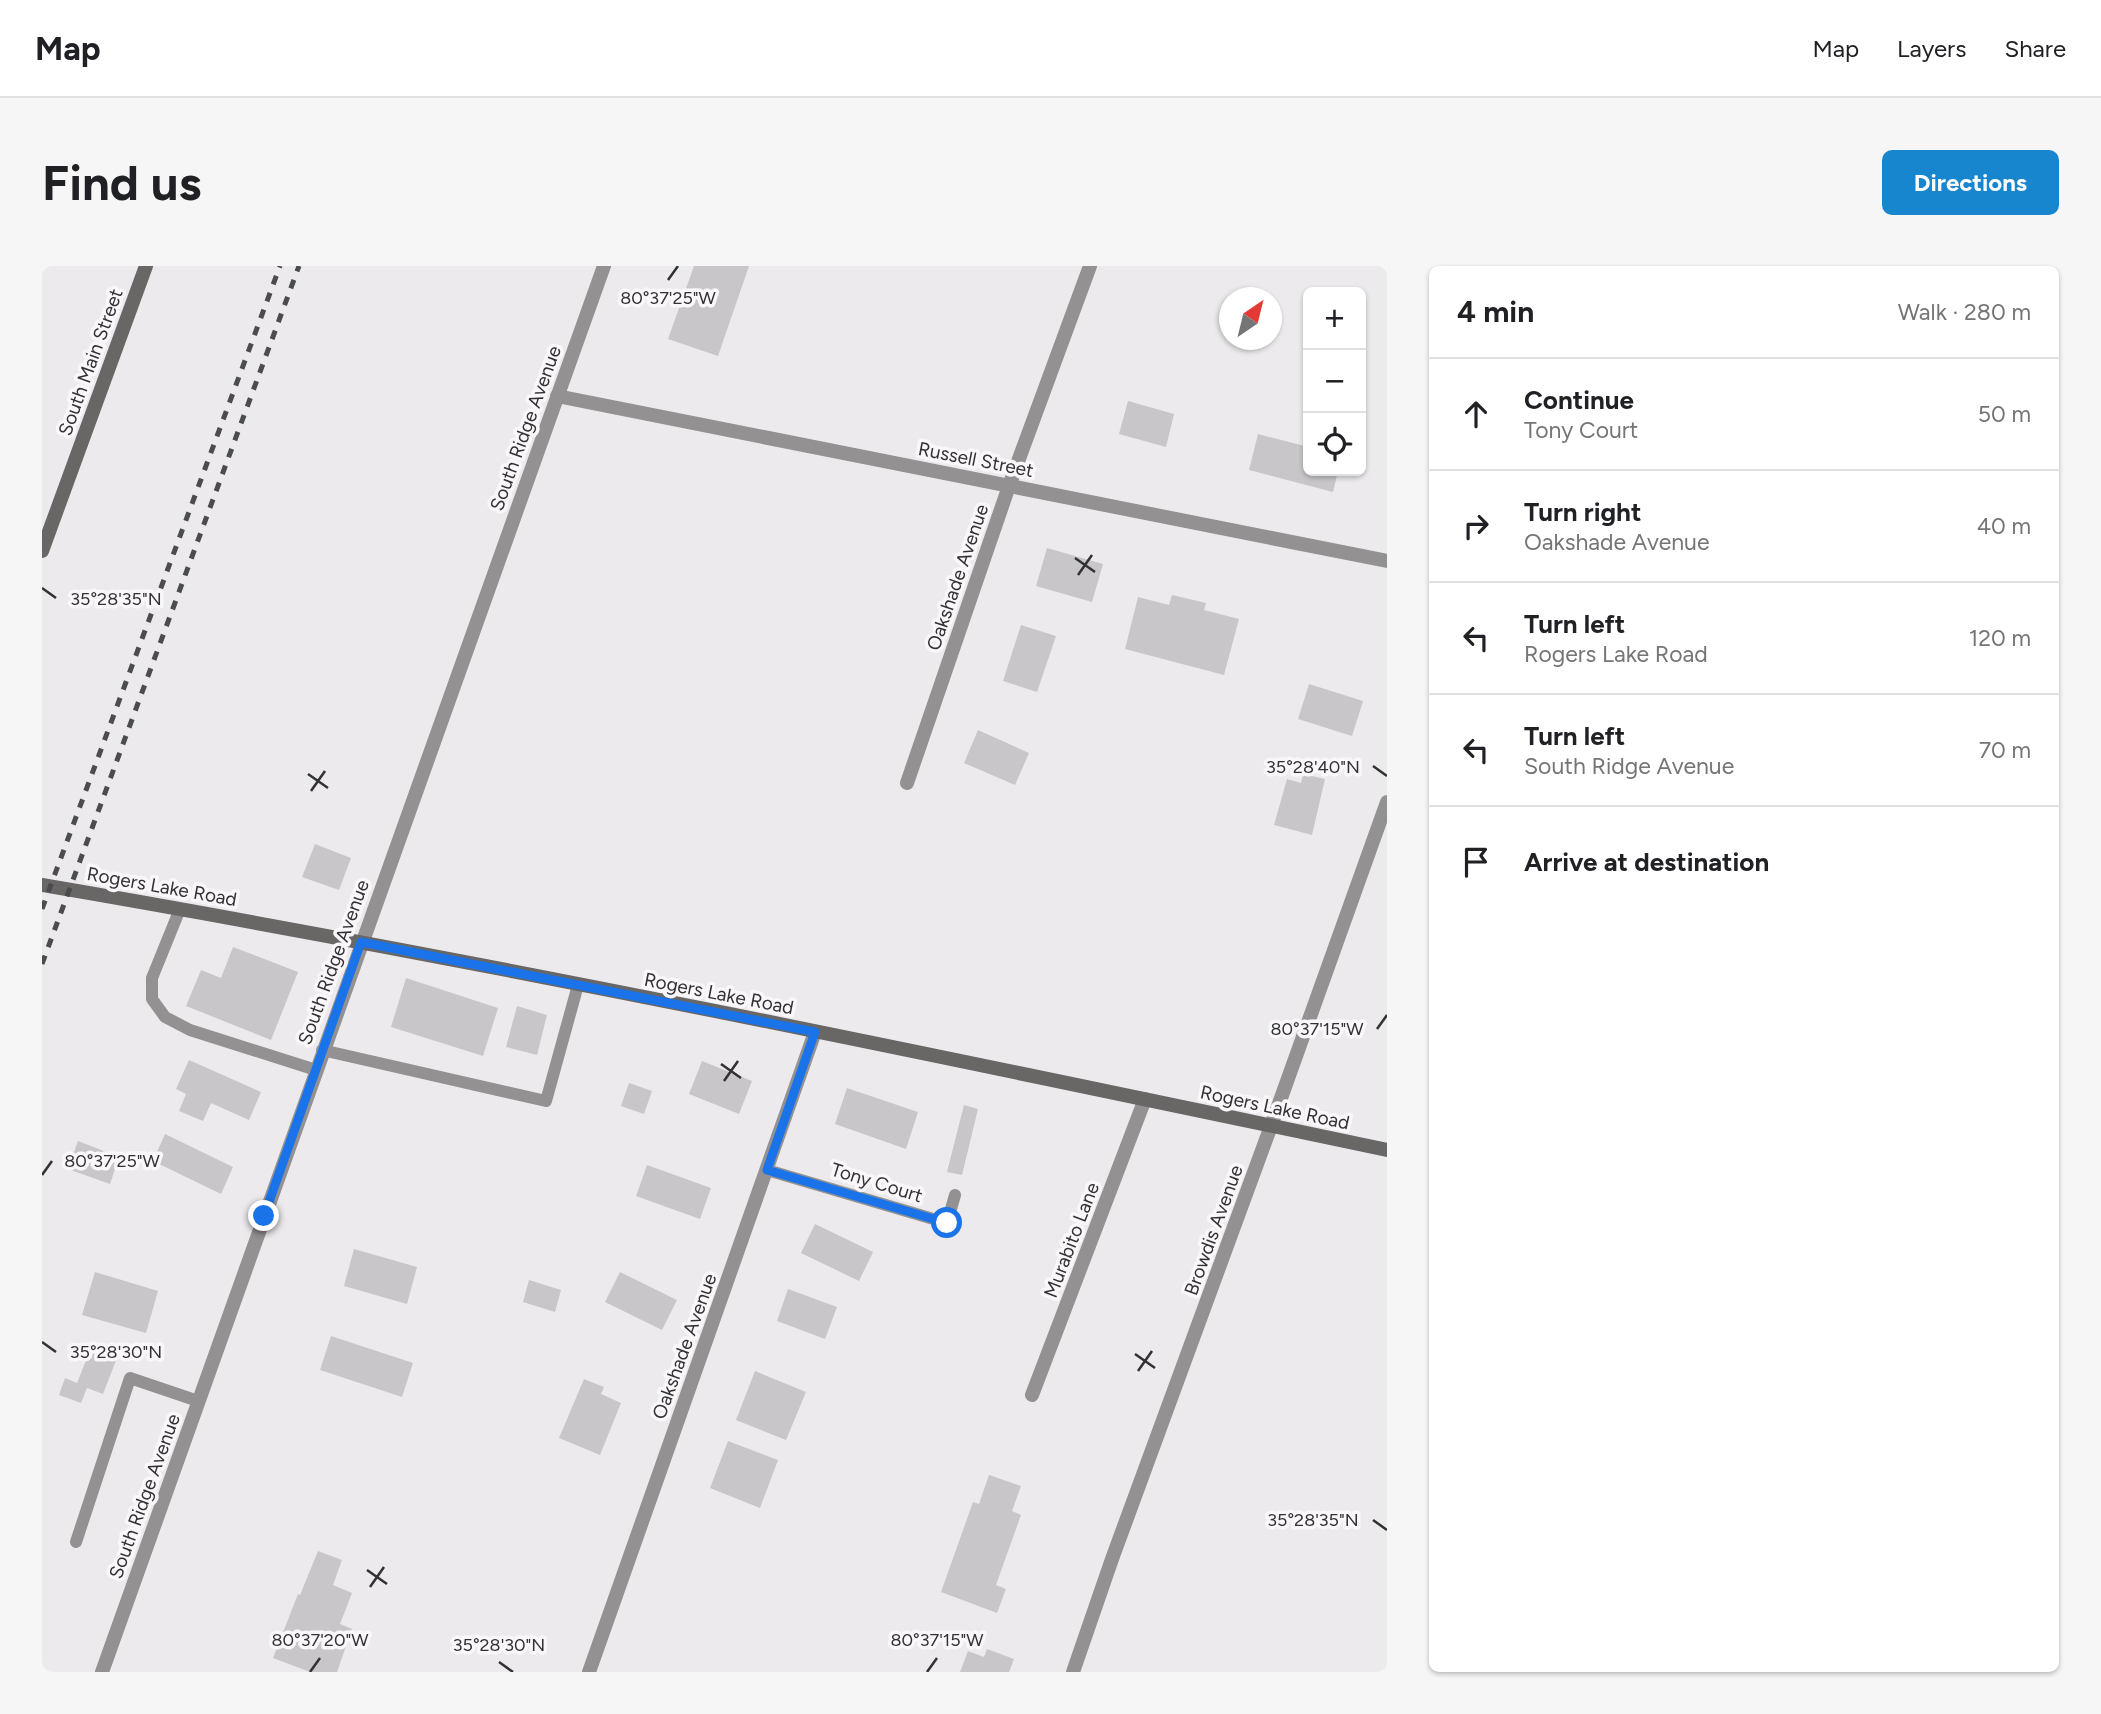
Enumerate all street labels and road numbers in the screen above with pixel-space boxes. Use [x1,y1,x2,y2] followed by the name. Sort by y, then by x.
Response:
[53,286,128,439] street label: South Main Street
[485,343,566,514] street label: South Ridge Avenue
[916,437,1035,482] street label: Russell Street
[922,501,993,653] street label: Oakshade Avenue
[85,862,239,911] street label: Rogers Lake Road
[293,877,374,1048] street label: South Ridge Avenue
[642,968,796,1019] street label: Rogers Lake Road
[1198,1080,1352,1135] street label: Rogers Lake Road
[828,1158,925,1207] street label: Tony Court
[1179,1162,1248,1298] street label: Browdis Avenue
[1039,1179,1104,1301] street label: Murabito Lane
[647,1270,721,1422] street label: Oakshade Avenue
[104,1411,185,1582] street label: South Ridge Avenue

